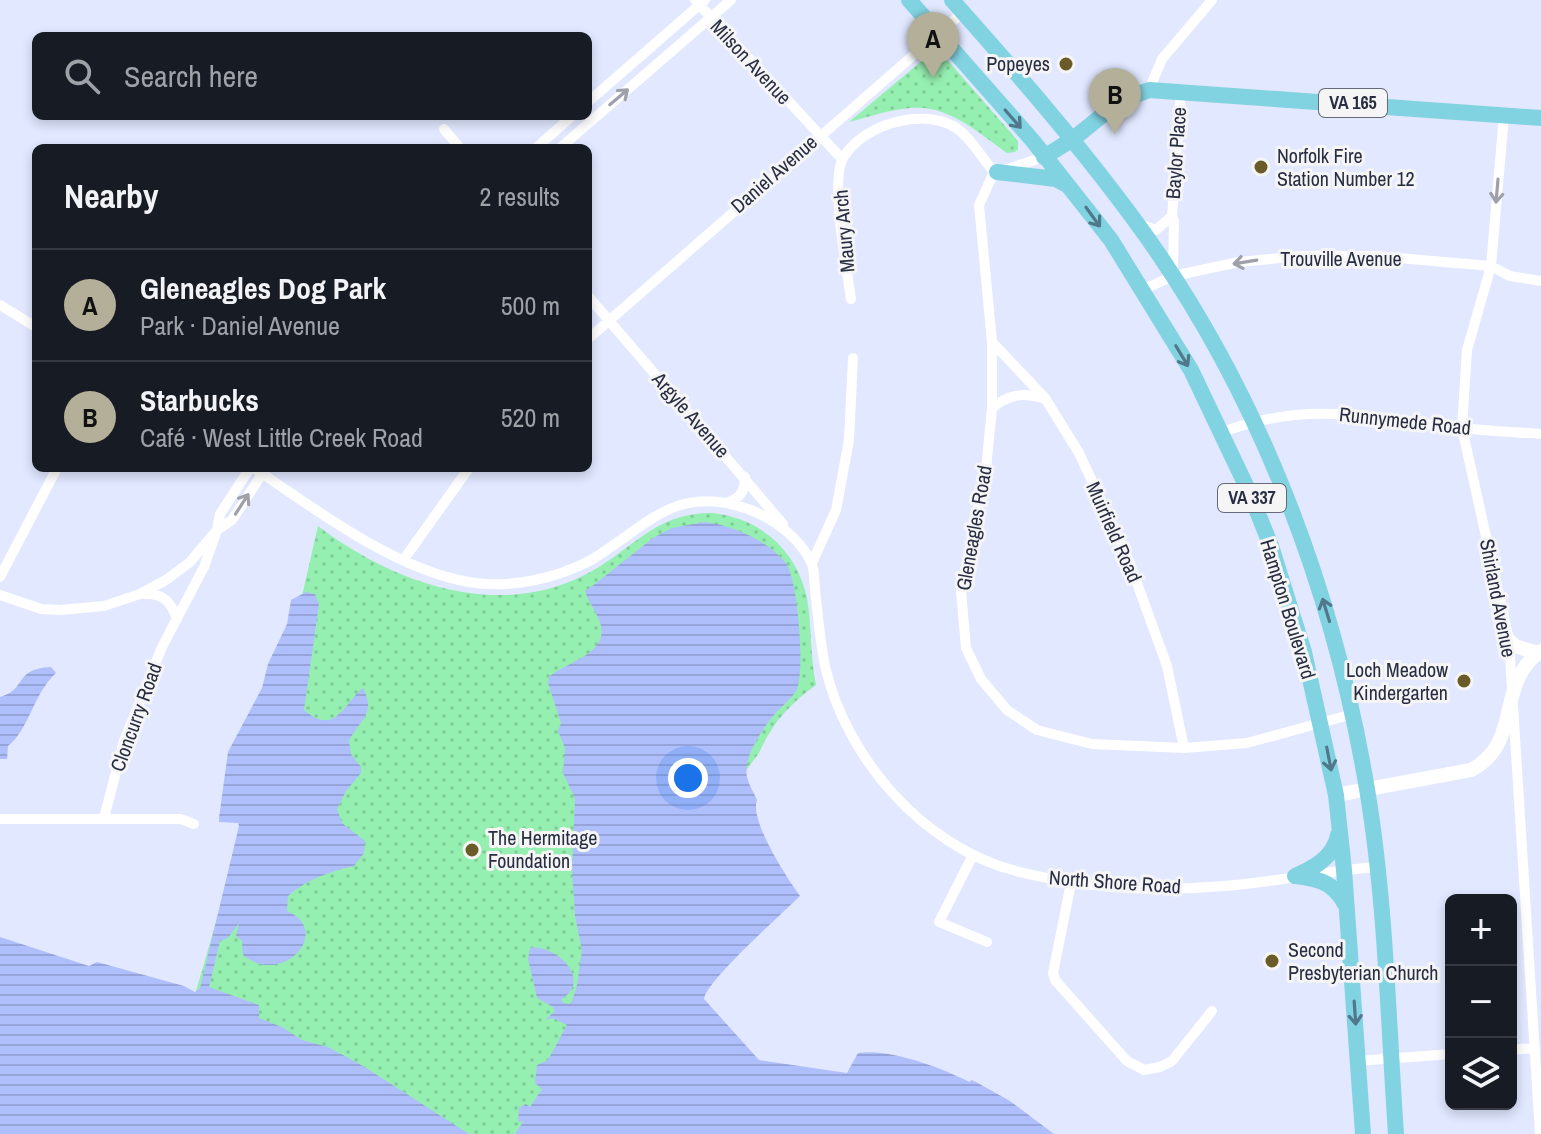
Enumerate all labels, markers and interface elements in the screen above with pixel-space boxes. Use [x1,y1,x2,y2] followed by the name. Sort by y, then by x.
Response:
[907,12,959,78] pin: A
[705,13,798,110] street label: Milson Avenue
[32,32,592,120] search box
[986,50,1050,77] place label: Popeyes
[60,54,104,98] icon: search
[1057,55,1075,73] marker: Popeyes
[124,56,258,96] text: Search here
[1089,68,1141,134] pin: B
[608,89,629,107] one-way arrow
[1319,89,1387,117] road number: VA 165
[1159,106,1192,200] street label: Baylor Place
[1004,108,1022,128] one-way arrow
[725,129,823,219] street label: Daniel Avenue
[1277,142,1415,192] place label: Norfolk Fire Station Number 12
[1252,158,1270,176] marker: Norfolk Fire Station Number 12
[64,173,159,219] text: Nearby
[1490,177,1505,204] one-way arrow
[479,179,560,214] text: 2 results
[826,189,861,274] street label: Maury Arch
[1085,206,1102,227] one-way arrow
[1280,245,1402,272] street label: Trouville Avenue
[1233,255,1259,270] one-way arrow
[140,268,386,308] text: Gleneagles Dog Park
[82,288,98,323] text: A
[501,288,560,323] text: 500 m
[140,308,340,343] text: Park · Daniel Avenue
[1174,344,1190,367] one-way arrow
[646,365,736,463] street label: Argyle Avenue
[140,380,259,420] text: Starbucks
[82,400,98,435] text: B
[501,400,560,435] text: 520 m
[1338,400,1472,441] street label: Runnymede Road
[140,420,423,455] text: Café · West Little Creek Road
[949,463,998,593] street label: Gleneagles Road
[1080,477,1149,586] street label: Muirfield Road
[1218,484,1286,512] road number: VA 337
[234,493,250,516] one-way arrow
[1254,536,1323,682] street label: Hampton Boulevard
[1474,536,1523,659] street label: Shirland Avenue
[1318,597,1333,623] one-way arrow
[1346,656,1448,706] place label: Loch Meadow Kindergarten
[103,659,168,775] street label: Cloncurry Road
[1455,672,1473,690] marker: Loch Meadow Kindergarten
[1322,746,1337,772] one-way arrow
[668,758,708,798] your location
[488,824,597,874] place label: The Hermitage Foundation
[463,841,481,859] marker: The Hermitage Foundation
[1048,863,1182,900] street label: North Shore Road
[1445,894,1517,1110] map controls
[1445,894,1517,966] button: +
[1288,936,1438,986] place label: Second Presbyterian Church
[1263,952,1281,970] marker: Second Presbyterian Church
[1445,966,1517,1038] button: −
[1348,1000,1363,1026] one-way arrow
[1445,1038,1517,1110] button: layers

